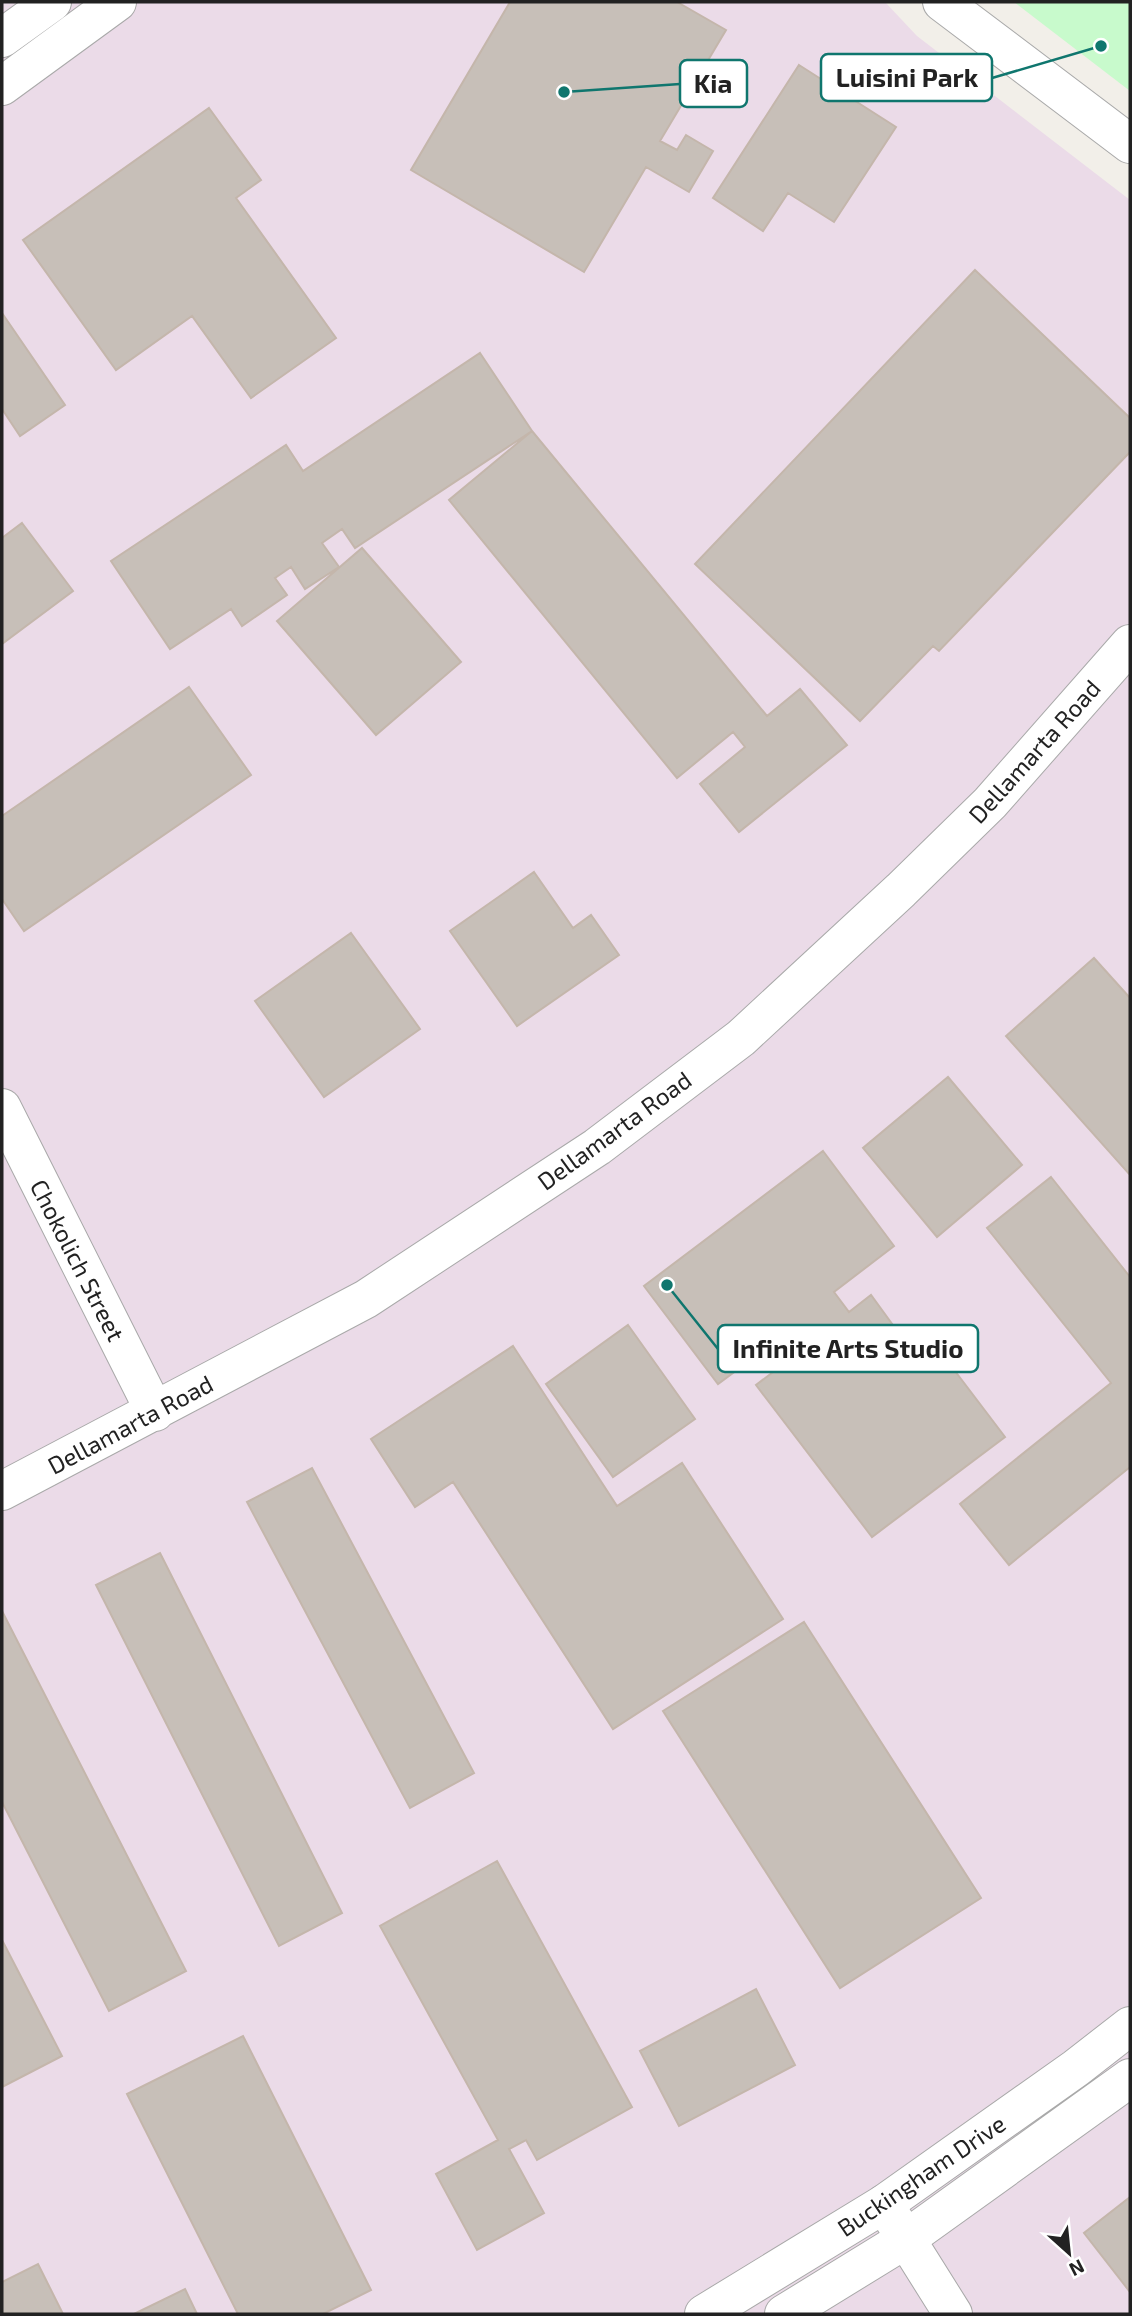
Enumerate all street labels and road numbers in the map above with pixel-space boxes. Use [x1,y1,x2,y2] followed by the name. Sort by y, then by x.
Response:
[962,673,1106,829] street label: Dellamarta Road
[531,1064,697,1196] street label: Dellamarta Road
[25,1174,131,1346] street label: Chokolich Street
[42,1368,218,1480] street label: Dellamarta Road
[832,2108,1010,2242] street label: Buckingham Drive

